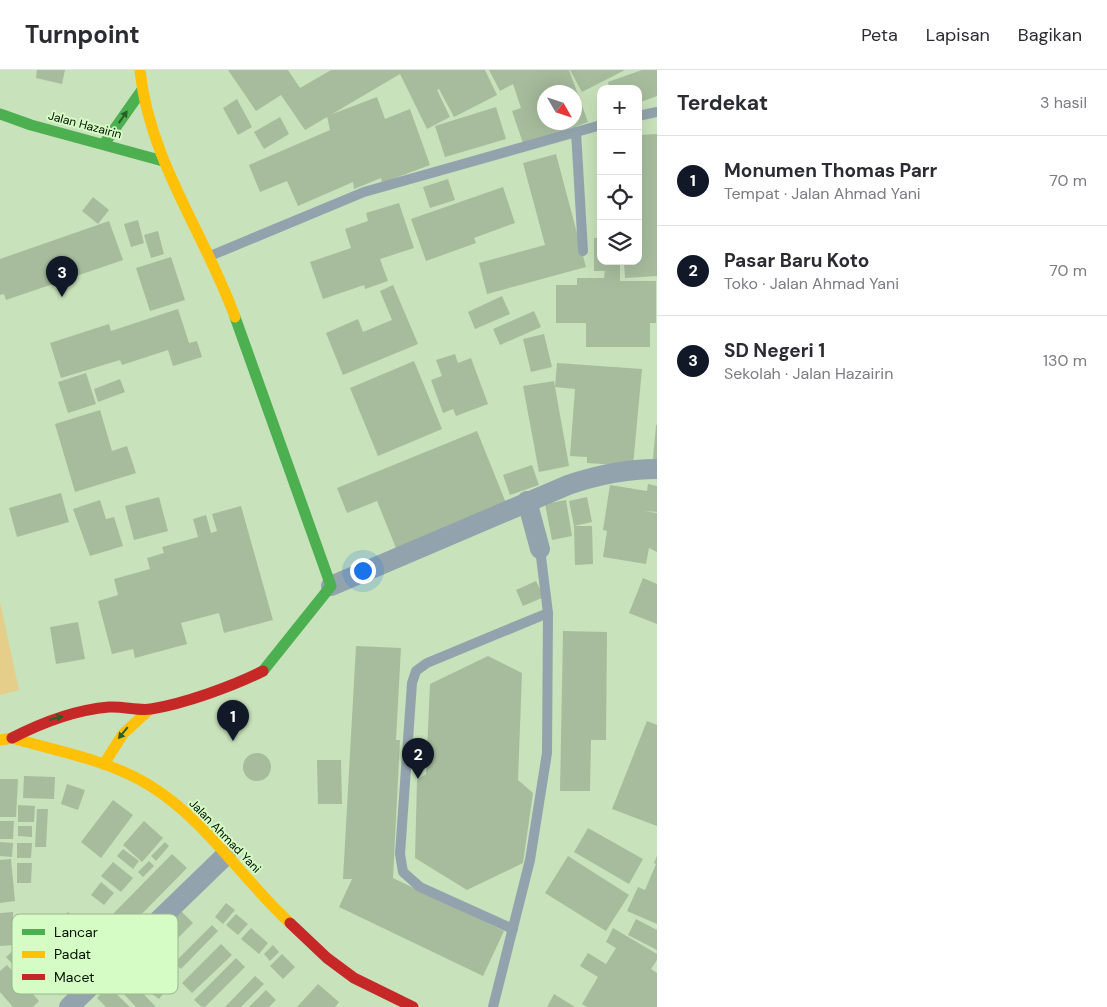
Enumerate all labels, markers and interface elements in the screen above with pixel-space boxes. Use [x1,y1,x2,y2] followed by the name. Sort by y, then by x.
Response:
[25,19,140,50] text: Turnpoint
[861,23,898,47] text: Peta
[926,23,990,47] text: Lapisan
[1018,23,1082,47] text: Bagikan
[537,85,582,130] north arrow
[597,85,642,265] map controls
[597,85,642,130] button: +
[677,89,768,117] text: Terdekat
[1040,92,1087,113] text: 3 hasil
[46,107,124,143] street label: Jalan Hazairin
[118,111,128,124] one-way arrow
[597,130,642,175] button: −
[724,158,937,183] text: Monumen Thomas Parr
[690,170,696,191] text: 1
[1049,170,1087,191] text: 70 m
[597,175,642,220] button: locate
[724,183,921,204] text: Tempat · Jalan Ahmad Yani
[597,220,642,265] button: layers
[724,248,869,273] text: Pasar Baru Koto
[46,256,78,297] pin: 3
[688,260,698,281] text: 2
[1049,260,1087,281] text: 70 m
[724,273,899,294] text: Toko · Jalan Ahmad Yani
[724,338,825,363] text: SD Negeri 1
[688,350,698,371] text: 3
[1043,350,1087,371] text: 130 m
[724,363,893,384] text: Sekolah · Jalan Hazairin
[350,558,376,584] your location
[217,700,249,741] pin: 1
[48,714,63,722] one-way arrow
[117,726,128,739] one-way arrow
[402,738,434,779] pin: 2
[186,796,265,877] street label: Jalan Ahmad Yani
[12,914,178,994] legend
[54,923,98,941] text: Lancar
[54,945,91,963] text: Padat
[54,968,95,986] text: Macet

